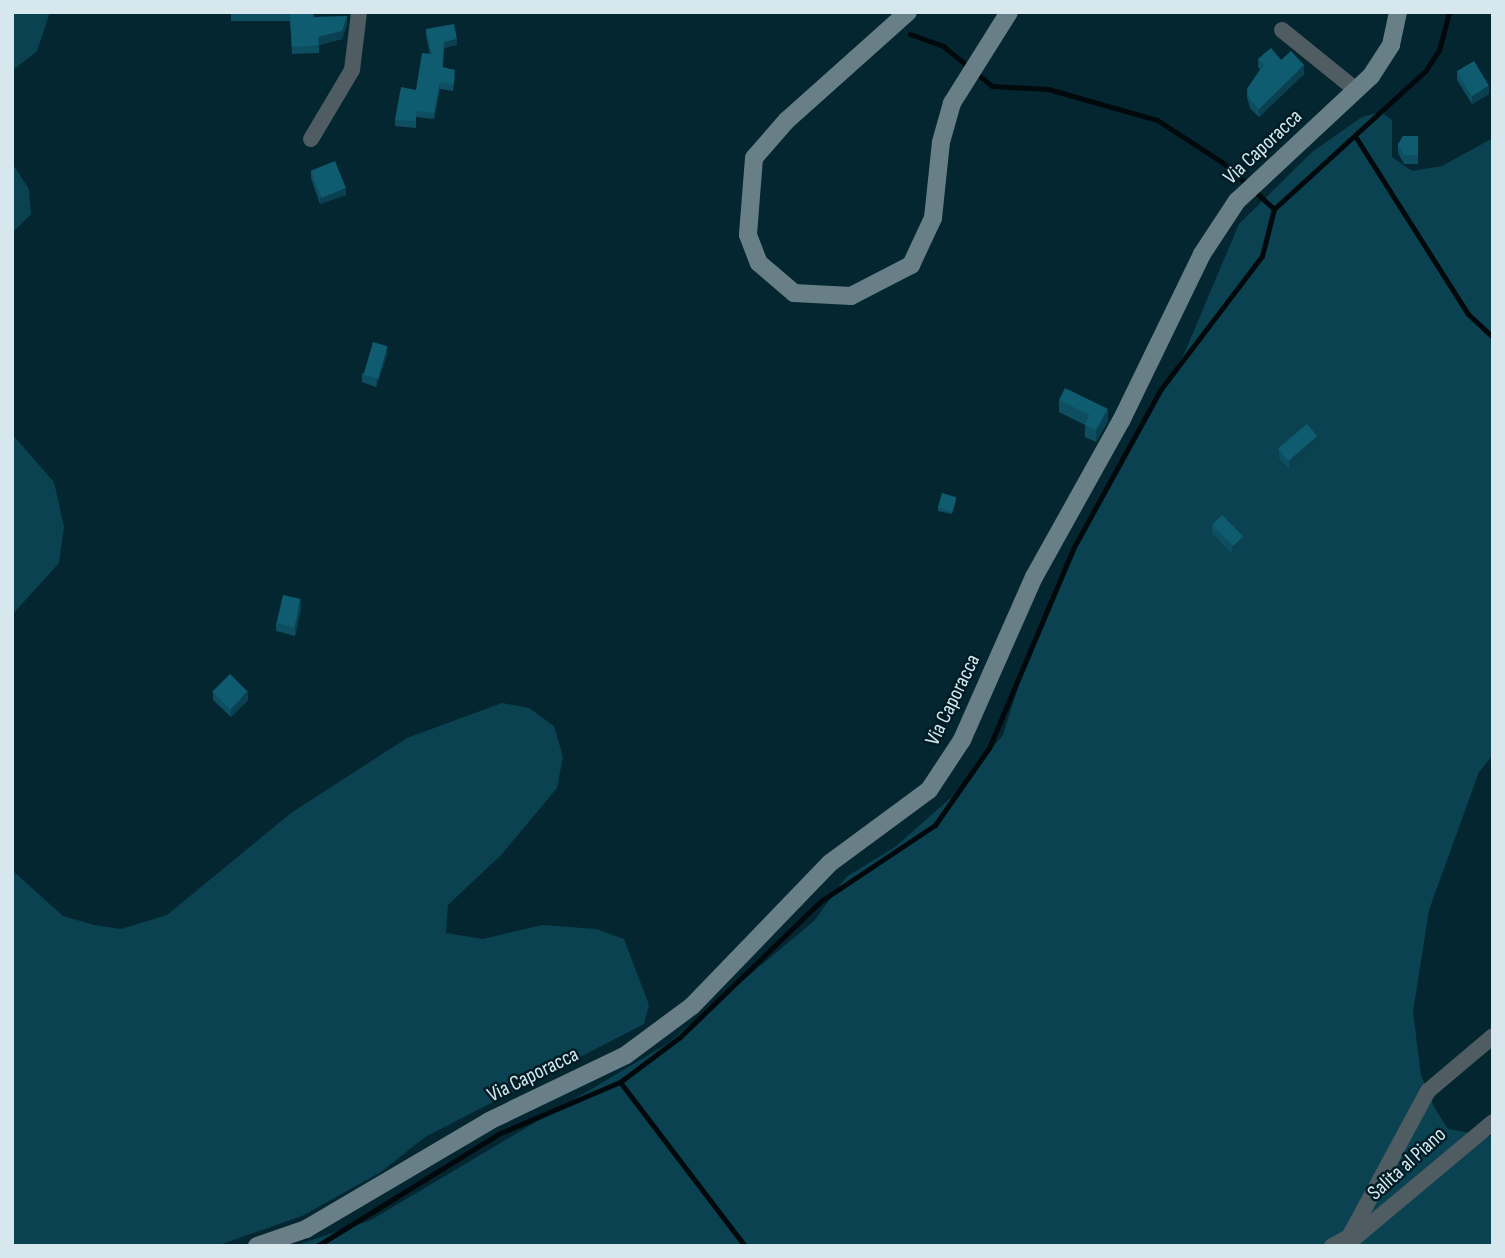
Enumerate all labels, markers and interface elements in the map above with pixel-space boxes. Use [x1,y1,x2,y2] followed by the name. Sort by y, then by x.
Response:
[1218,104,1308,190] street label: Via Caporacca
[920,650,986,750] street label: Via Caporacca
[483,1042,583,1108] street label: Via Caporacca
[1363,1122,1451,1206] street label: Salita al Piano

